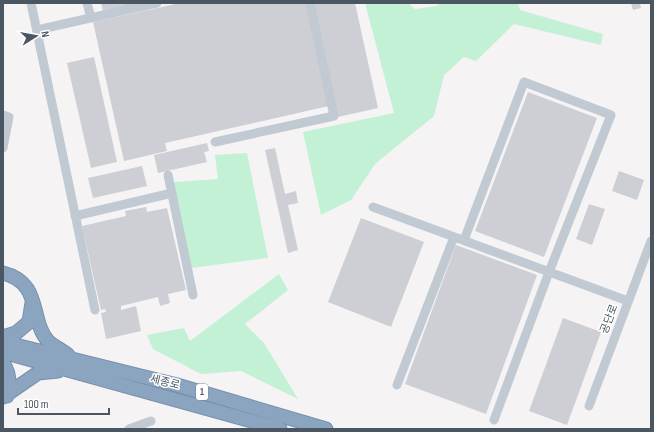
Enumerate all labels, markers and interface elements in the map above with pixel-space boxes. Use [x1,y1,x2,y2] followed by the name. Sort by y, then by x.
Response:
[16,16,56,56] north arrow
[38,30,52,38] text: N
[597,302,621,336] street label: 공단로
[149,372,181,392] street label: 세종로
[196,384,208,400] road number: 1
[18,390,109,416] scale bar
[24,397,49,412] text: 100 m

